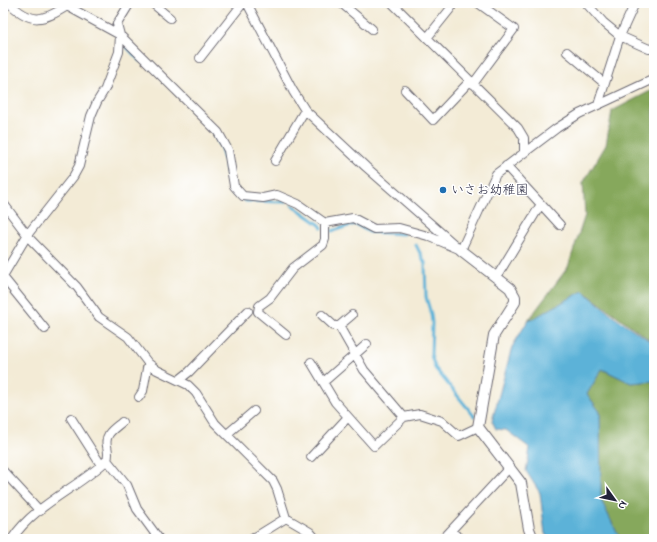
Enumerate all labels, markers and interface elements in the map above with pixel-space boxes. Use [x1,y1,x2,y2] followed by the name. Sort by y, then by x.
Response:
[451,181,528,200] place label: いさお幼稚園
[438,185,448,195] marker: いさお幼稚園
[595,480,635,520] north arrow
[614,497,631,512] text: N

